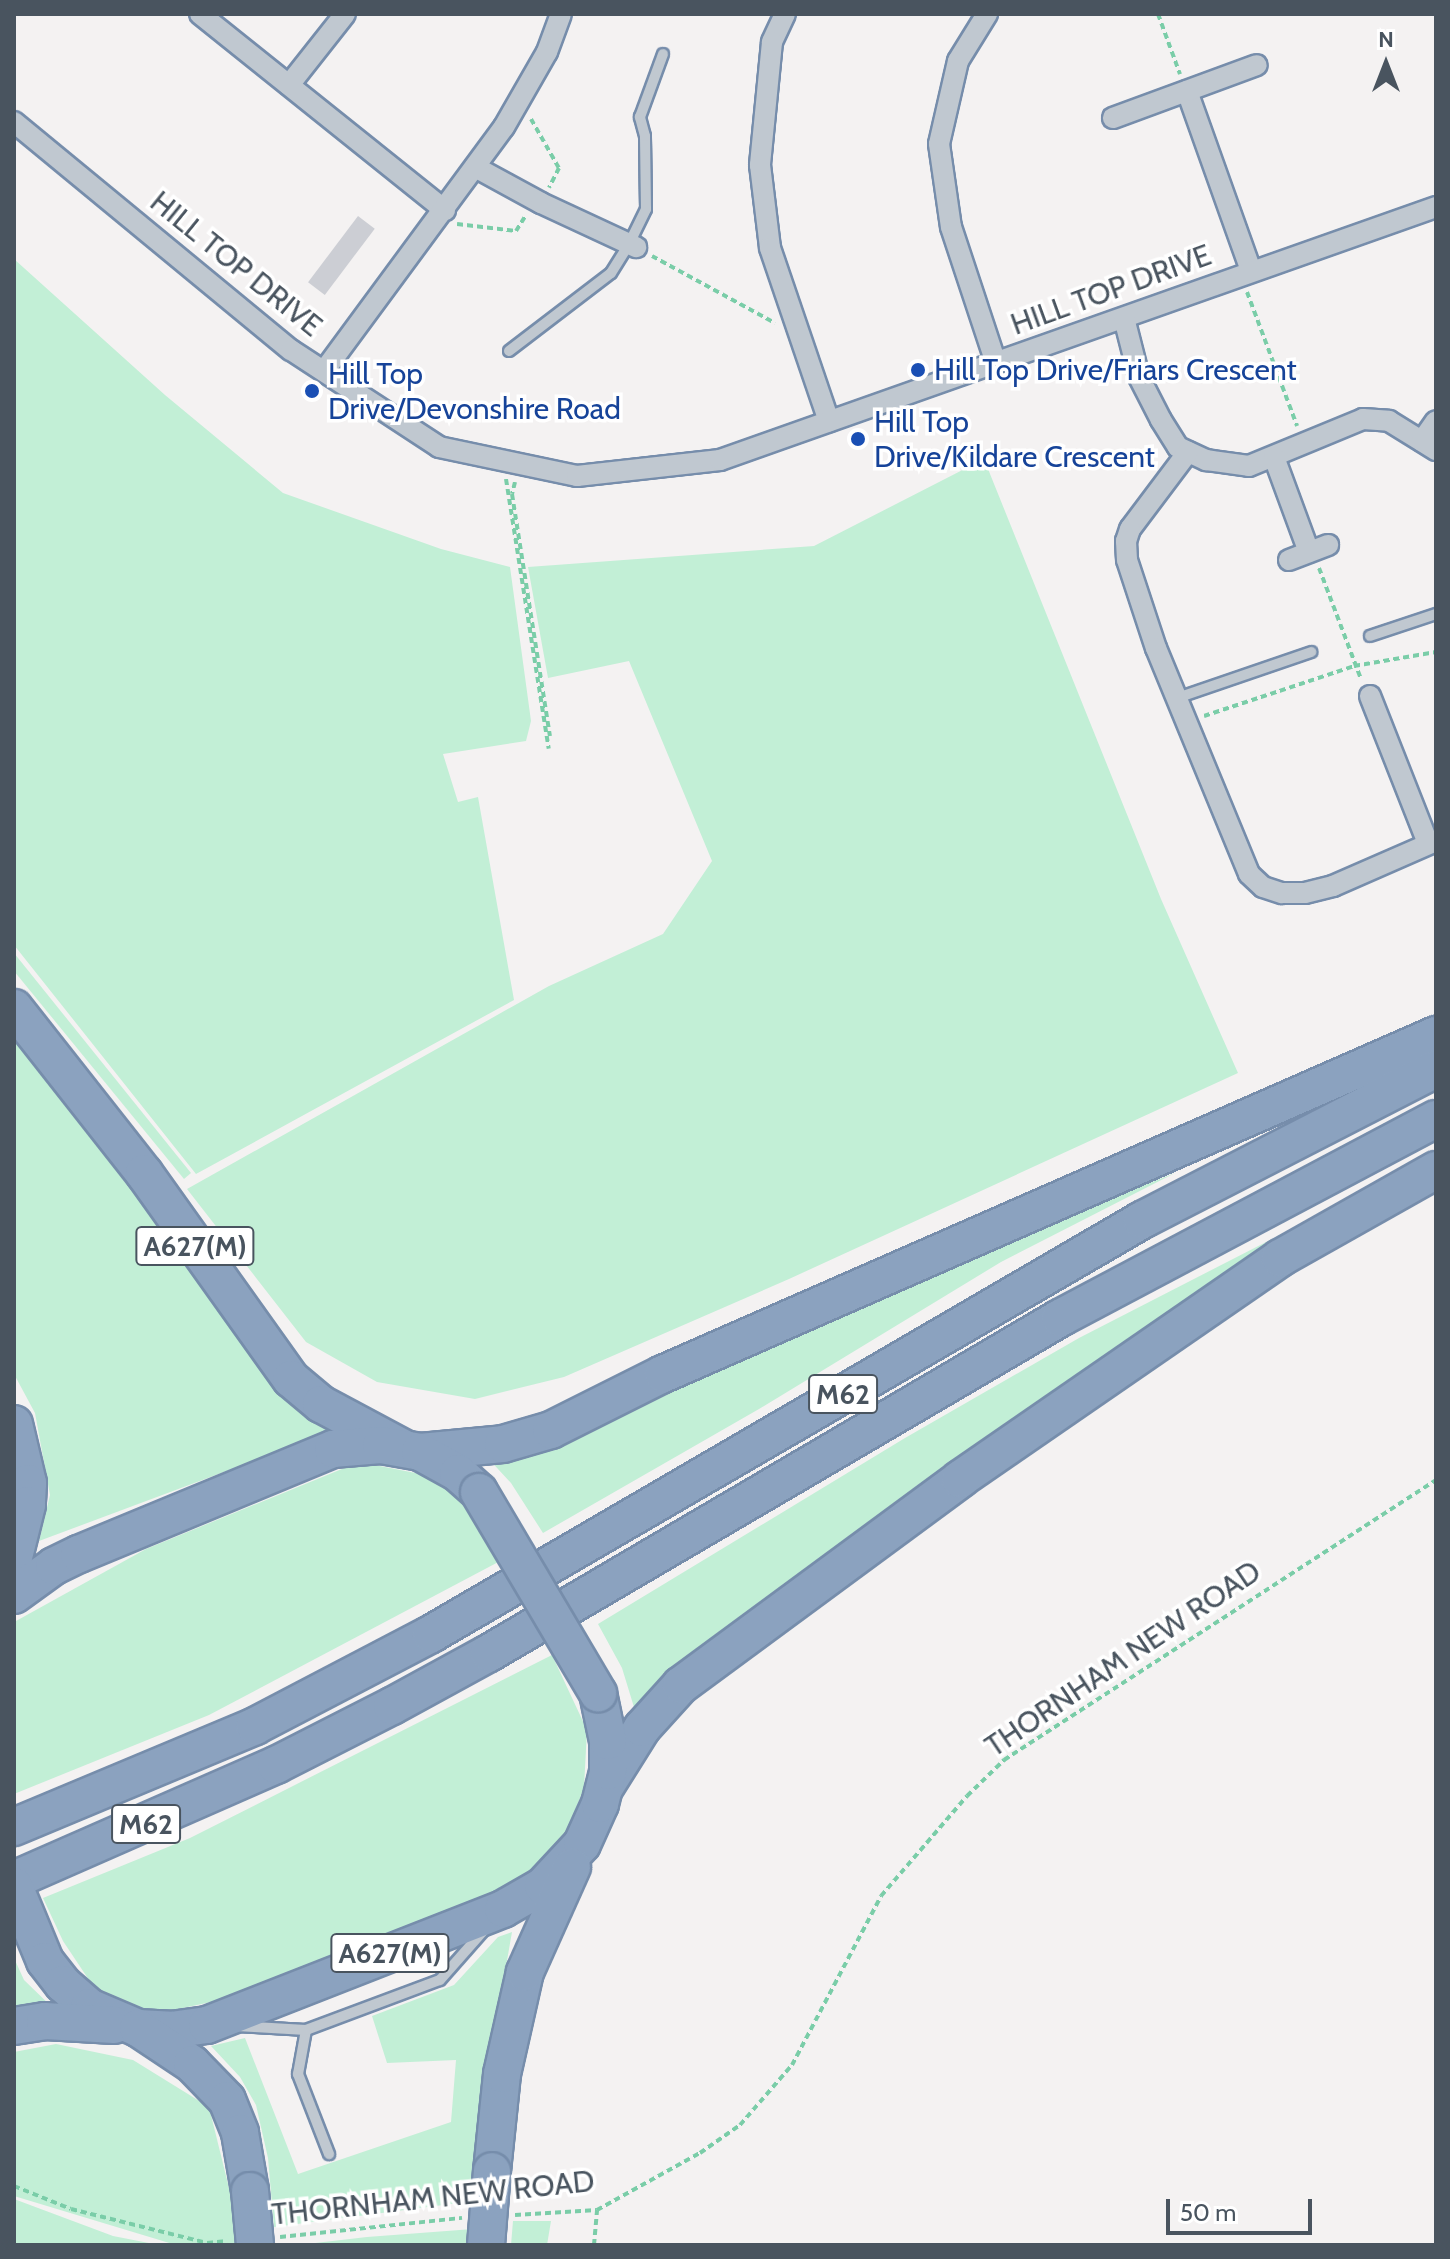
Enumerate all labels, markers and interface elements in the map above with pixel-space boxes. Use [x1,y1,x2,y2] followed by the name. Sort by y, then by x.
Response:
[1346,24,1426,104] north arrow
[1378,26,1394,53] text: N
[143,184,329,344] street label: HILL TOP DRIVE
[1006,237,1216,343] street label: HILL TOP DRIVE
[934,352,1297,388] place label: Hill Top Drive/Friars Crescent
[328,356,621,426] place label: Hill Top Drive/Devonshire Road
[909,361,927,379] marker: Hill Top Drive/Friars Crescent
[303,382,321,400] marker: Hill Top Drive/Devonshire Road
[874,404,1155,474] place label: Hill Top Drive/Kildare Crescent
[849,430,867,448] marker: Hill Top Drive/Kildare Crescent
[135,1222,255,1270] road number: A627(M)
[807,1370,879,1418] road number: M62
[979,1553,1267,1765] street label: THORNHAM NEW ROAD
[110,1800,182,1848] road number: M62
[330,1929,450,1977] road number: A627(M)
[270,2163,596,2233] street label: THORNHAM NEW ROAD
[1170,2183,1316,2233] scale bar
[1180,2198,1236,2227] text: 50 m

